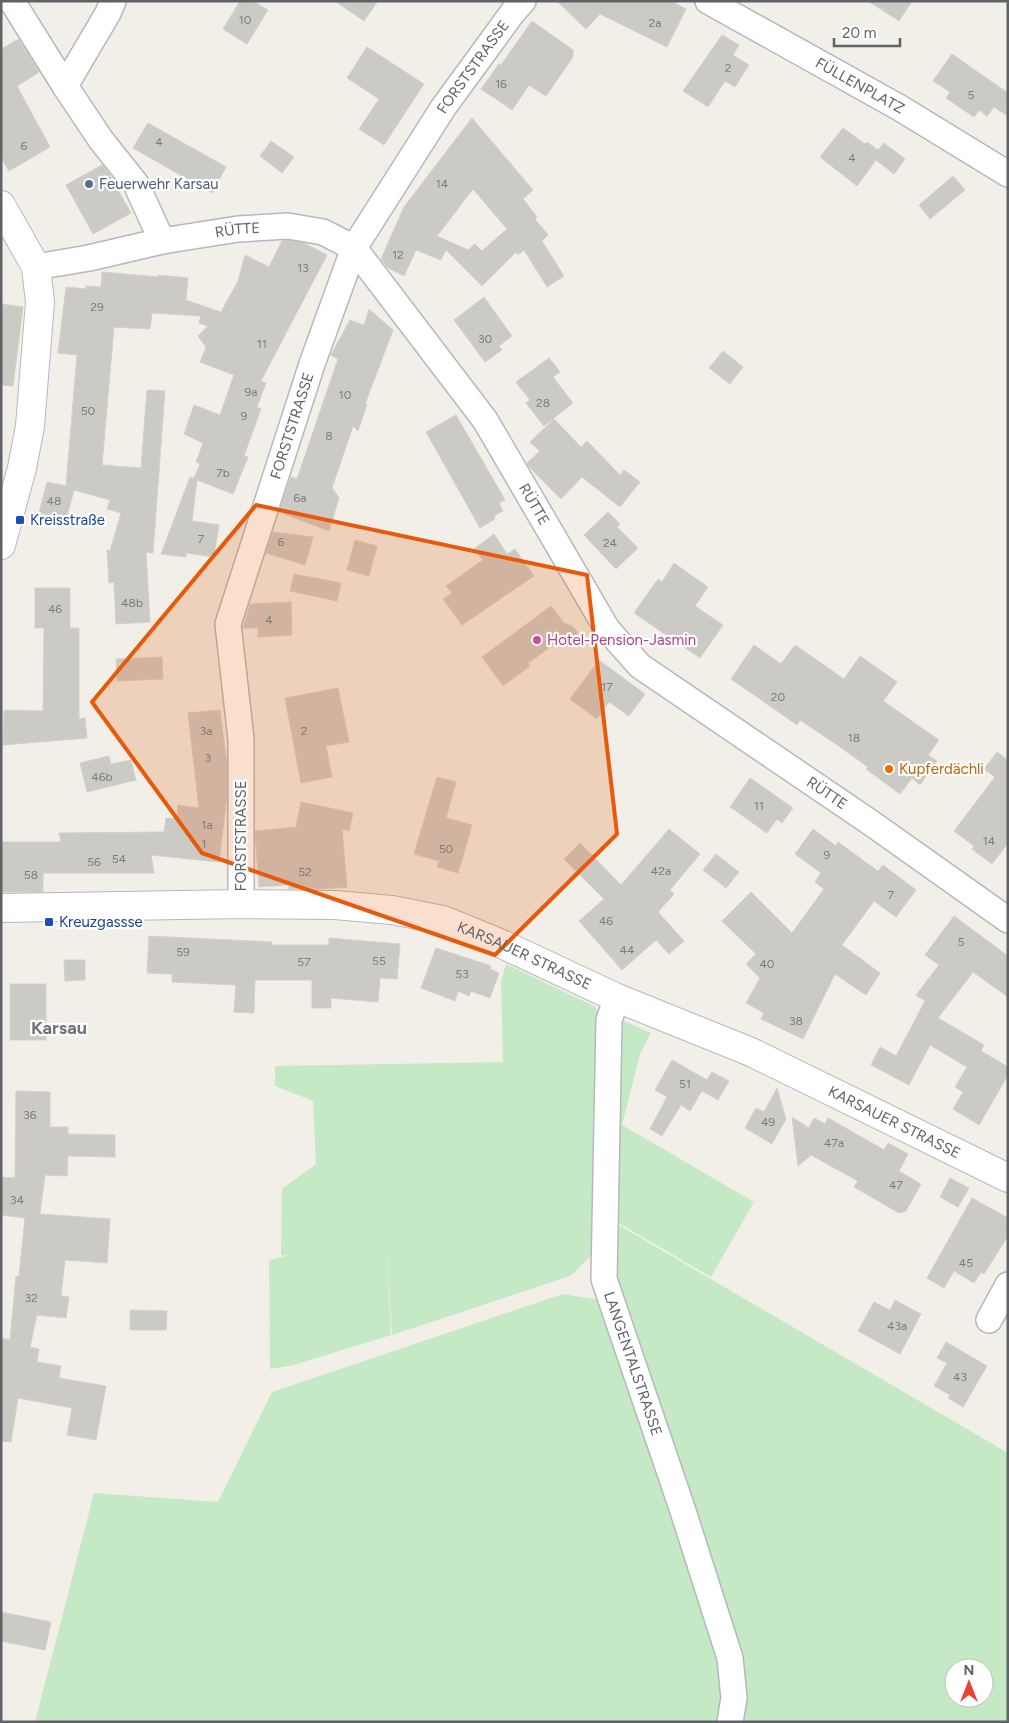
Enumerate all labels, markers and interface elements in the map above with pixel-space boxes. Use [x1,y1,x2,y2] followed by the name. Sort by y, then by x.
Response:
[239,13,252,27] house number: 10
[834,15,900,47] scale bar
[649,16,661,30] house number: 2a
[433,17,513,117] street label: FORSTSTRASSE
[842,24,876,42] text: 20 m
[812,54,908,118] street label: FÜLLENPLATZ
[725,61,731,75] house number: 2
[495,77,507,91] house number: 16
[968,88,975,102] house number: 5
[155,135,163,149] house number: 4
[21,139,28,153] house number: 6
[848,151,856,165] house number: 4
[99,175,219,193] place label: Feuerwehr Karsau
[436,177,449,191] house number: 14
[83,178,95,190] marker: Feuerwehr Karsau
[214,219,261,242] street label: RÜTTE
[392,248,404,262] house number: 12
[297,261,309,275] house number: 13
[90,300,104,314] house number: 29
[478,332,492,346] house number: 30
[257,337,267,351] house number: 11
[266,370,318,481] street label: FORSTSTRASSE
[245,385,257,399] house number: 9a
[339,388,352,402] house number: 10
[536,396,550,410] house number: 28
[81,404,96,418] house number: 50
[241,409,248,423] house number: 9
[325,429,333,443] house number: 8
[216,466,230,480] house number: 7b
[515,480,553,528] street label: RÜTTE
[294,491,306,505] house number: 6a
[47,494,61,508] house number: 48
[30,511,105,529] place label: Kreisstraße
[14,514,26,526] marker: Kreisstraße
[198,532,205,546] house number: 7
[278,535,285,549] house number: 6
[603,536,618,550] house number: 24
[121,596,143,610] house number: 48b
[48,602,62,616] house number: 46
[265,613,273,627] house number: 4
[547,631,696,649] place label: Hotel-Pension-Jasmin
[531,634,543,646] marker: Hotel-Pension-Jasmin
[601,680,613,694] house number: 17
[771,690,786,704] house number: 20
[200,724,212,738] house number: 3a
[301,724,307,738] house number: 2
[848,731,860,745] house number: 18
[205,751,211,765] house number: 3
[899,760,984,778] place label: Kupferdächli
[883,763,895,775] marker: Kupferdächli
[91,770,113,784] house number: 46b
[803,773,851,813] street label: RÜTTE
[232,780,250,892] street label: FORSTSTRASSE
[754,799,764,813] house number: 11
[201,818,213,832] house number: 1a
[983,834,996,848] house number: 14
[202,837,206,851] house number: 1
[439,842,454,856] house number: 50
[824,848,831,862] house number: 9
[112,852,127,866] house number: 54
[87,855,101,869] house number: 56
[651,864,671,878] house number: 42a
[298,865,312,879] house number: 52
[24,868,38,882] house number: 58
[888,888,895,902] house number: 7
[59,913,143,931] place label: Kreuzgassse
[599,914,613,928] house number: 46
[43,916,55,928] marker: Kreuzgassse
[455,918,594,994] street label: KARSAUER STRASSE
[958,935,965,949] house number: 5
[620,943,635,957] house number: 44
[176,945,190,959] house number: 59
[372,954,386,968] house number: 55
[297,955,311,969] house number: 57
[759,957,775,971] house number: 40
[455,967,469,981] house number: 53
[789,1014,803,1028] house number: 38
[31,1017,87,1039] district label: Karsau
[679,1077,691,1091] house number: 51
[825,1082,963,1162] street label: KARSAUER STRASSE
[23,1108,37,1122] house number: 36
[761,1115,775,1129] house number: 49
[824,1136,844,1150] house number: 47a
[889,1178,903,1192] house number: 47
[10,1193,25,1207] house number: 34
[959,1256,973,1270] house number: 45
[600,1289,666,1438] street label: LANGENTALSTRASSE
[24,1291,38,1305] house number: 32
[887,1319,907,1333] house number: 43a
[953,1370,967,1384] house number: 43
[944,1658,994,1708] north arrow
[964,1662,974,1679] text: N

